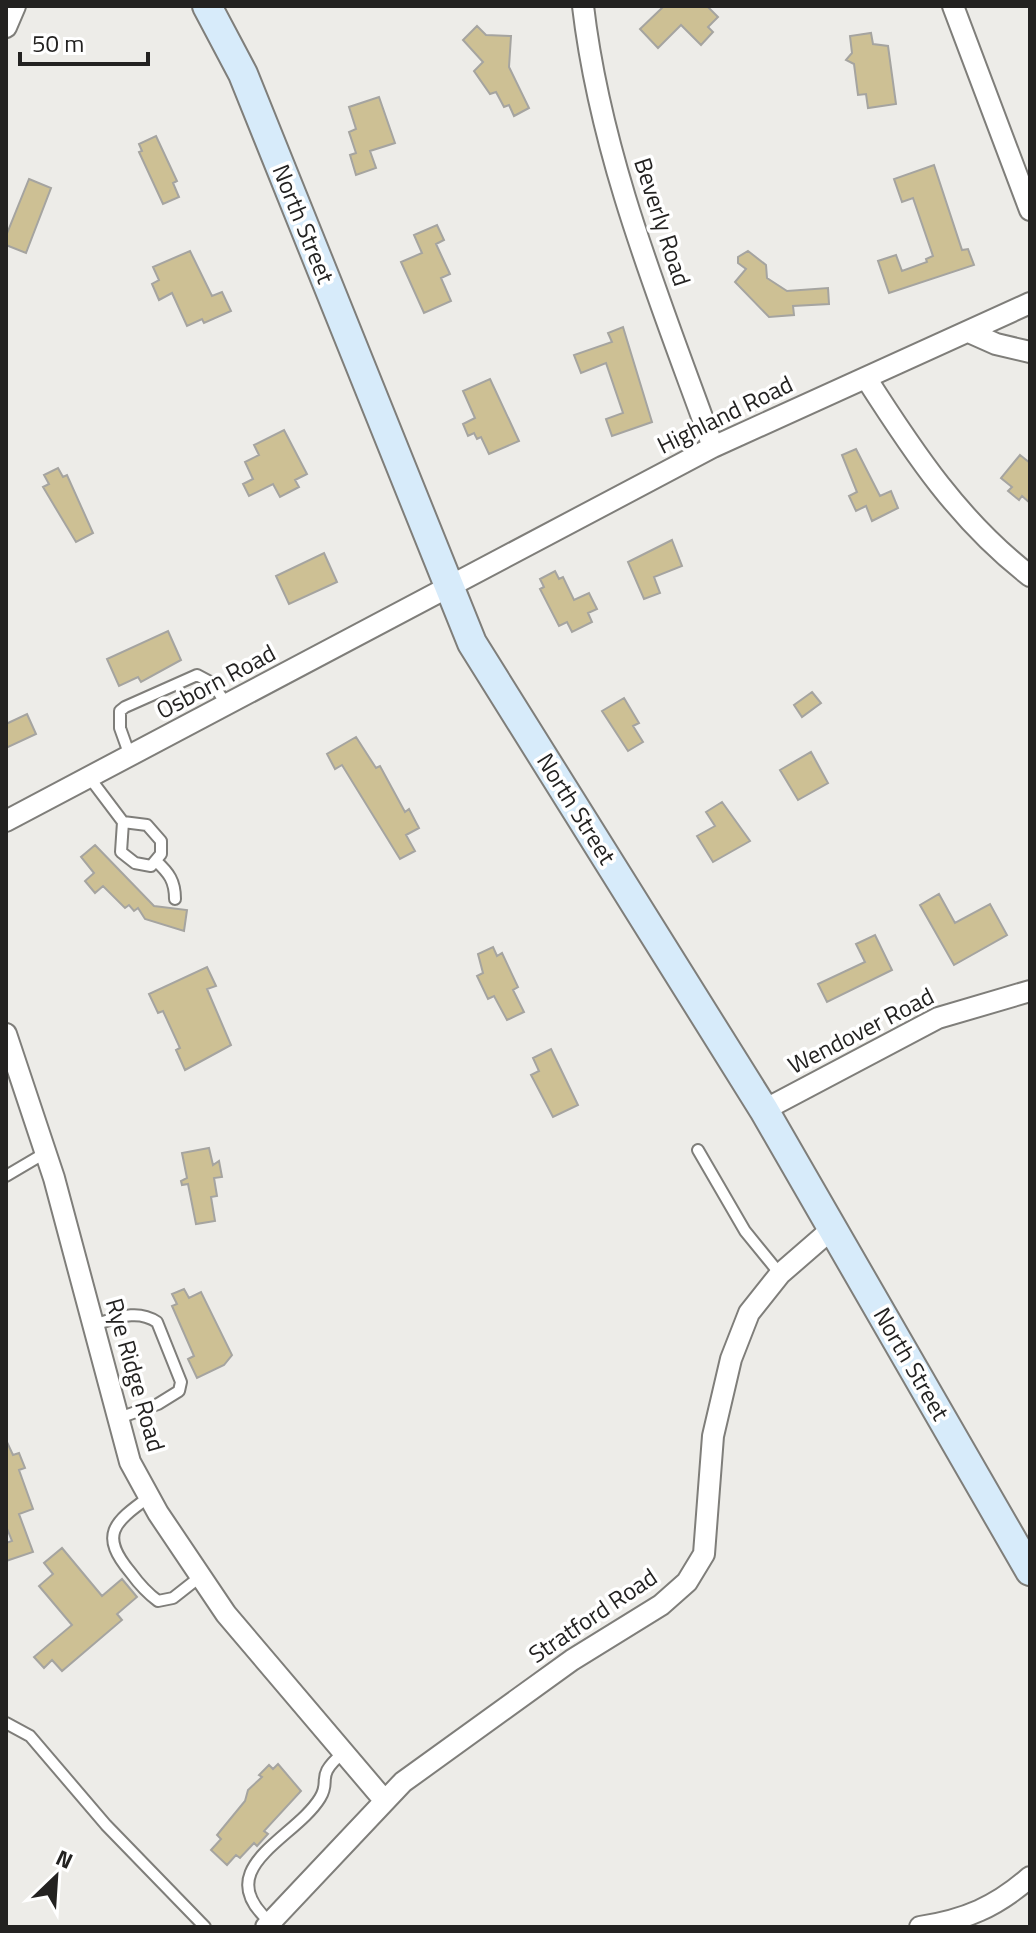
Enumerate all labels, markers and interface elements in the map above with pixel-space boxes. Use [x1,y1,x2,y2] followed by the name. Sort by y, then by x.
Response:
[20,16,148,66] scale bar
[32,25,84,61] text: 50 m
[625,153,701,290] street label: Beverly Road
[264,159,344,289] street label: North Street
[651,366,799,463] street label: Highland Road
[149,635,282,728] street label: Osborn Road
[528,746,626,872] street label: North Street
[781,978,940,1082] street label: Wendover Road
[97,1294,175,1456] street label: Rye Ridge Road
[865,1300,959,1427] street label: North Street
[521,1559,664,1672] street label: Stratford Road
[16,1837,96,1917] north arrow
[50,1840,79,1878] text: N

